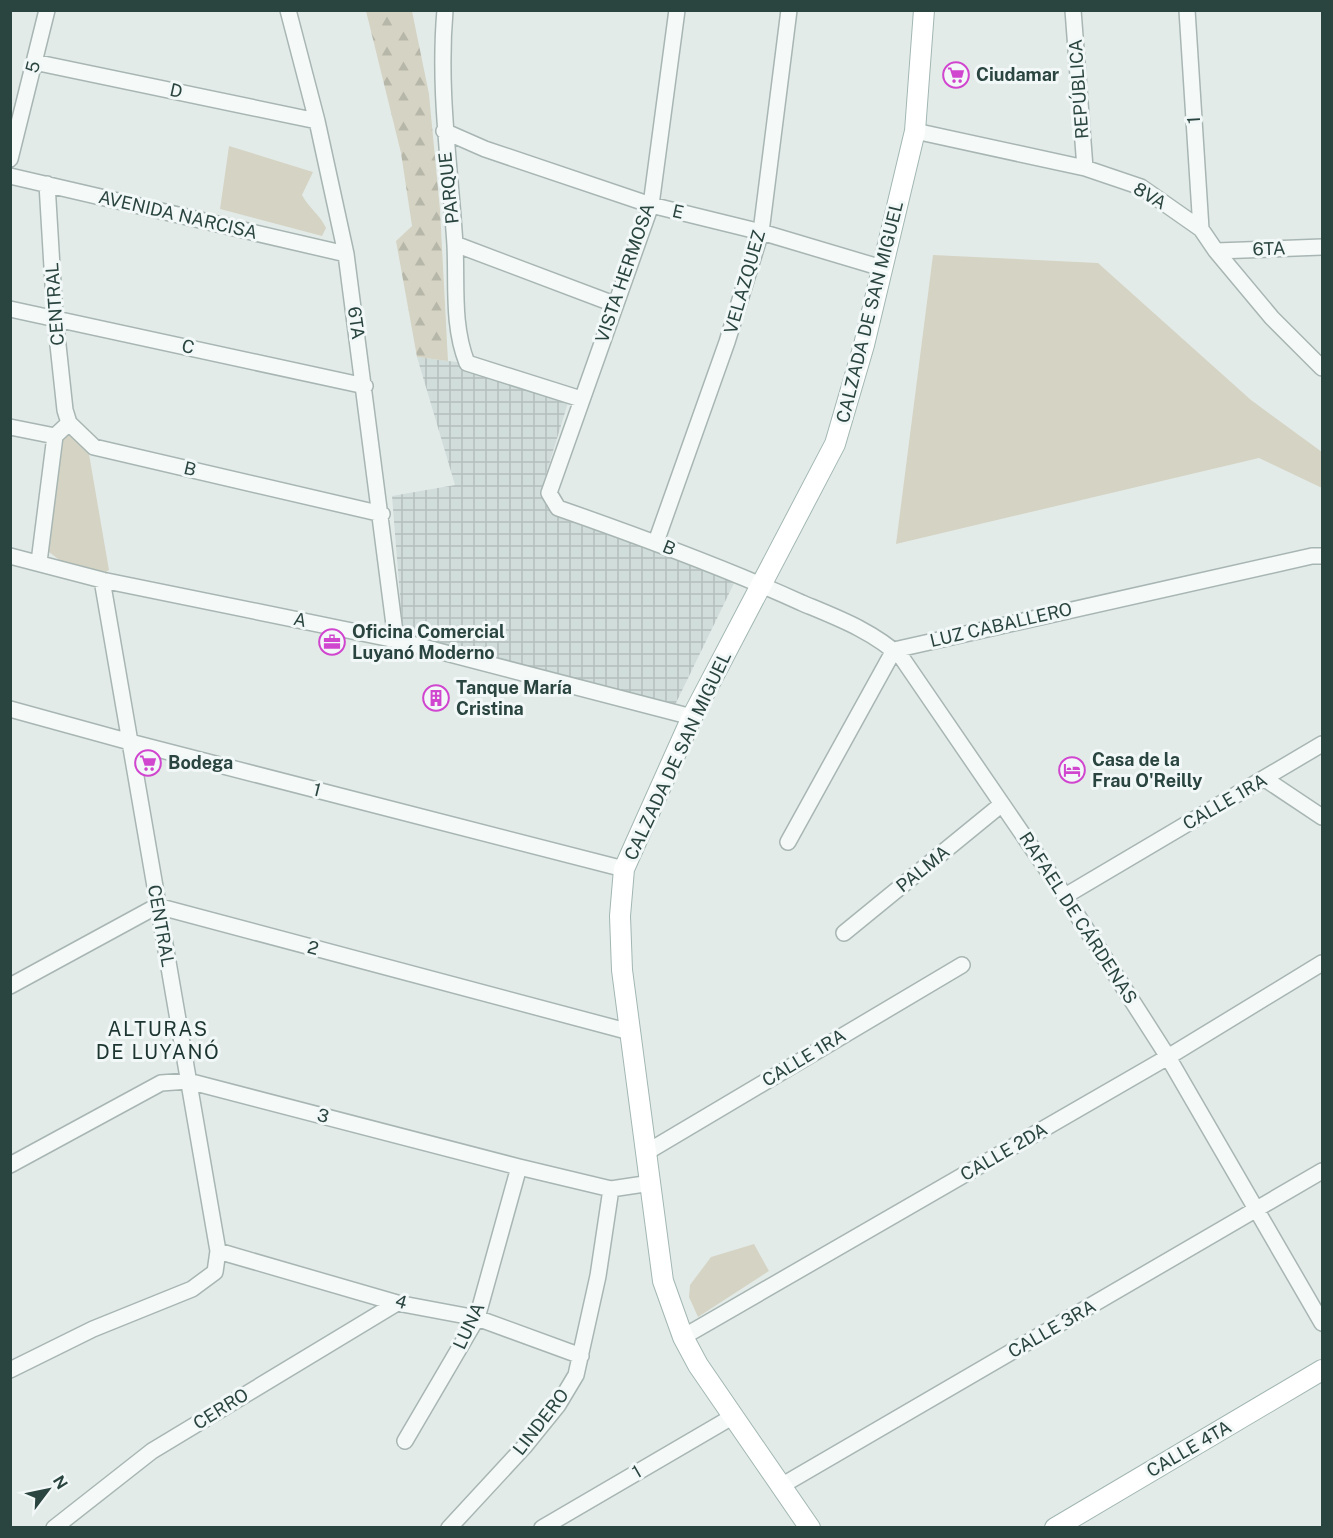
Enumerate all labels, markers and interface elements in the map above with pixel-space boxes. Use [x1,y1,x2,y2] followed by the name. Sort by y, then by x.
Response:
[1064,38,1092,140] street label: REPÚBLICA
[21,59,44,75] street label: 5
[941,60,971,90] supermarket icon: Ciudamar
[976,64,1060,85] place label: Ciudamar
[168,79,184,102] street label: D
[1183,116,1204,124] street label: 1
[434,151,463,225] street label: PARQUE
[1130,178,1171,214] street label: 8VA
[97,186,260,243] street label: AVENIDA NARCISA
[832,199,907,425] street label: CALZADA DE SAN MIGUEL
[591,200,658,345] street label: VISTA HERMOSA
[670,200,686,223] street label: E
[720,228,769,336] street label: VELAZQUEZ
[1252,237,1286,260] street label: 6TA
[41,262,68,346] street label: CENTRAL
[344,305,369,341] street label: 6TA
[180,335,196,358] street label: C
[182,457,198,480] street label: B
[660,536,679,560] street label: B
[928,598,1074,651] street label: LUZ CABALLERO
[292,608,309,631] street label: A
[352,621,505,663] place label: Oficina Comercial Luyanó Moderno
[317,627,347,657] office icon: Oficina Comercial Luyanó Moderno
[620,648,735,863] street label: CALZADA DE SAN MIGUEL
[456,677,572,719] place label: Tanque María Cristina
[421,683,451,713] building icon: Tanque María Cristina
[133,748,163,778] supermarket icon: Bodega
[1092,749,1202,791] place label: Casa de la Frau O'Reilly
[168,752,233,773] place label: Bodega
[1057,755,1087,785] hotel icon: Casa de la Frau O'Reilly
[1179,769,1271,834] street label: CALLE 1RA
[311,778,323,801] street label: 1
[1015,827,1143,1007] street label: RAFAEL DE CÁRDENAS
[892,841,954,896] street label: PALMA
[144,883,179,969] street label: CENTRAL
[305,936,321,959] street label: 2
[96,1017,220,1064] district label: ALTURAS DE LUYANÓ
[758,1024,849,1091] street label: CALLE 1RA
[315,1104,331,1127] street label: 3
[957,1118,1051,1185] street label: CALLE 2DA
[393,1290,409,1313] street label: 4
[1004,1295,1099,1362] street label: CALLE 3RA
[449,1299,488,1352] street label: LUNA
[189,1383,252,1434] street label: CERRO
[508,1384,573,1459] street label: LINDERO
[1143,1416,1235,1481] street label: CALLE 4TA
[18,1460,78,1520] north arrow
[628,1461,645,1482] street label: 1
[49,1472,72,1493] text: N

